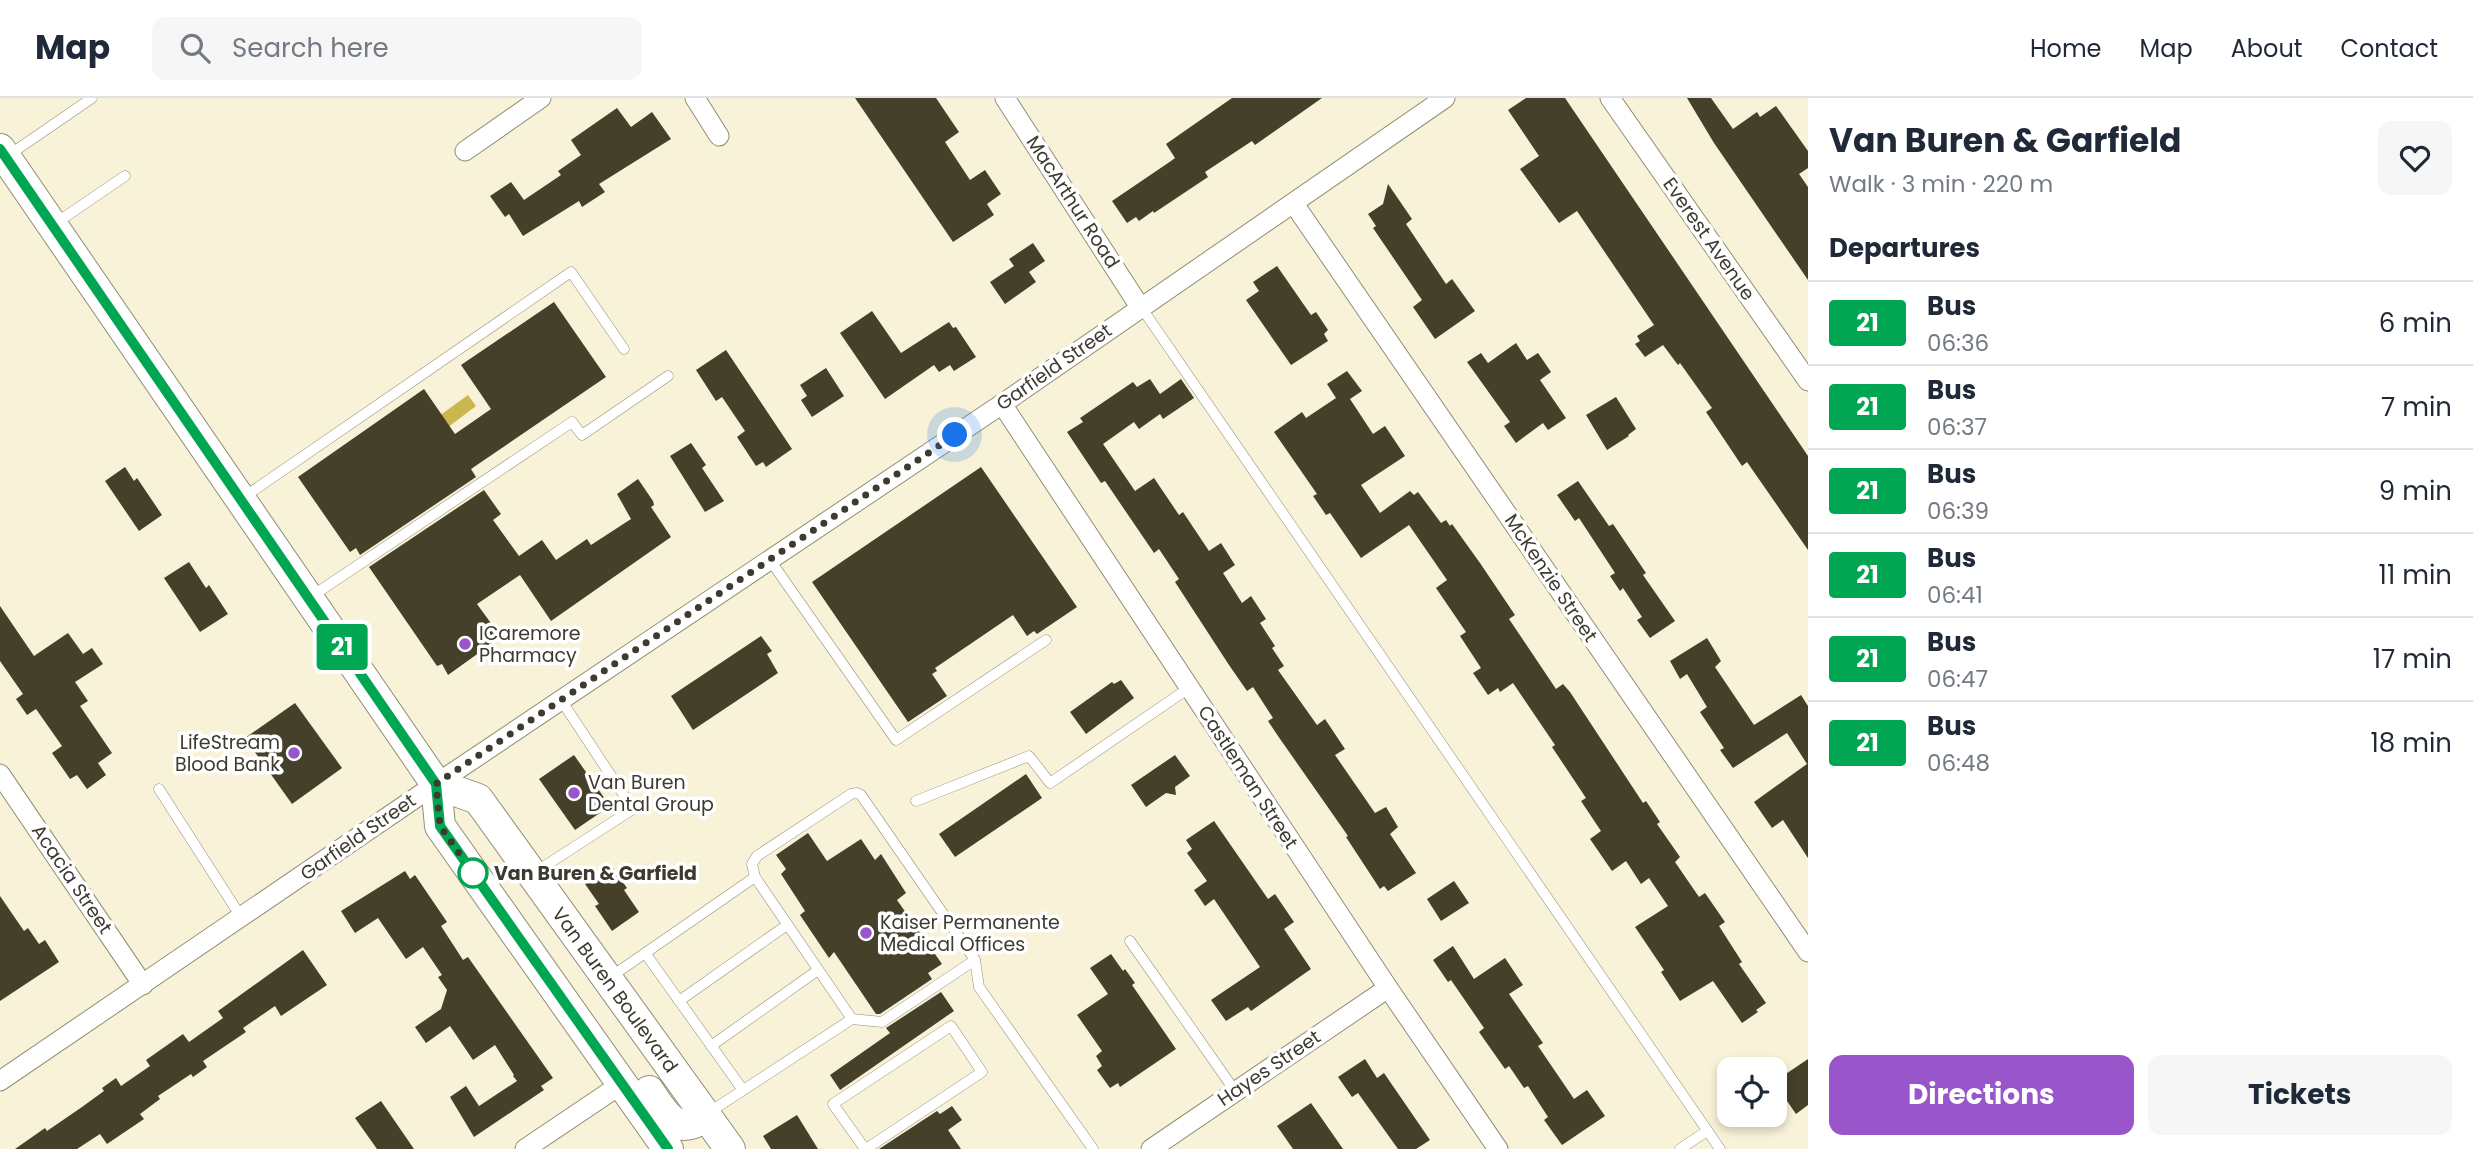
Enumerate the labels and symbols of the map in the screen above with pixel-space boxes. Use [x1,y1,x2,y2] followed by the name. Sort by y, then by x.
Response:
[1020,130,1126,274] street label: MacArthur Road
[1657,172,1761,306] street label: Everest Avenue
[991,317,1117,417] street label: Garfield Street
[937,417,972,452] your location
[1498,509,1604,647] street label: McKenzie Street
[479,620,581,669] place label: ICaremore Pharmacy
[310,624,374,670] line badge: 21
[457,636,473,652] marker: ICaremore Pharmacy
[1191,700,1305,854] street label: Castleman Street
[175,729,280,778] place label: LifeStream Blood Bank
[286,745,302,761] marker: LifeStream Blood Bank
[588,769,714,818] place label: Van Buren Dental Group
[566,785,582,801] marker: Van Buren Dental Group
[295,787,421,887] street label: Garfield Street
[25,819,119,939] street label: Acacia Street
[458,858,488,888] marker: Van Buren & Garfield
[494,860,697,887] place label: Van Buren & Garfield
[546,902,684,1078] street label: Van Buren Boulevard
[880,909,1060,958] place label: Kaiser Permanente Medical Offices
[858,925,874,941] marker: Kaiser Permanente Medical Offices
[1212,1023,1326,1112] street label: Hayes Street

